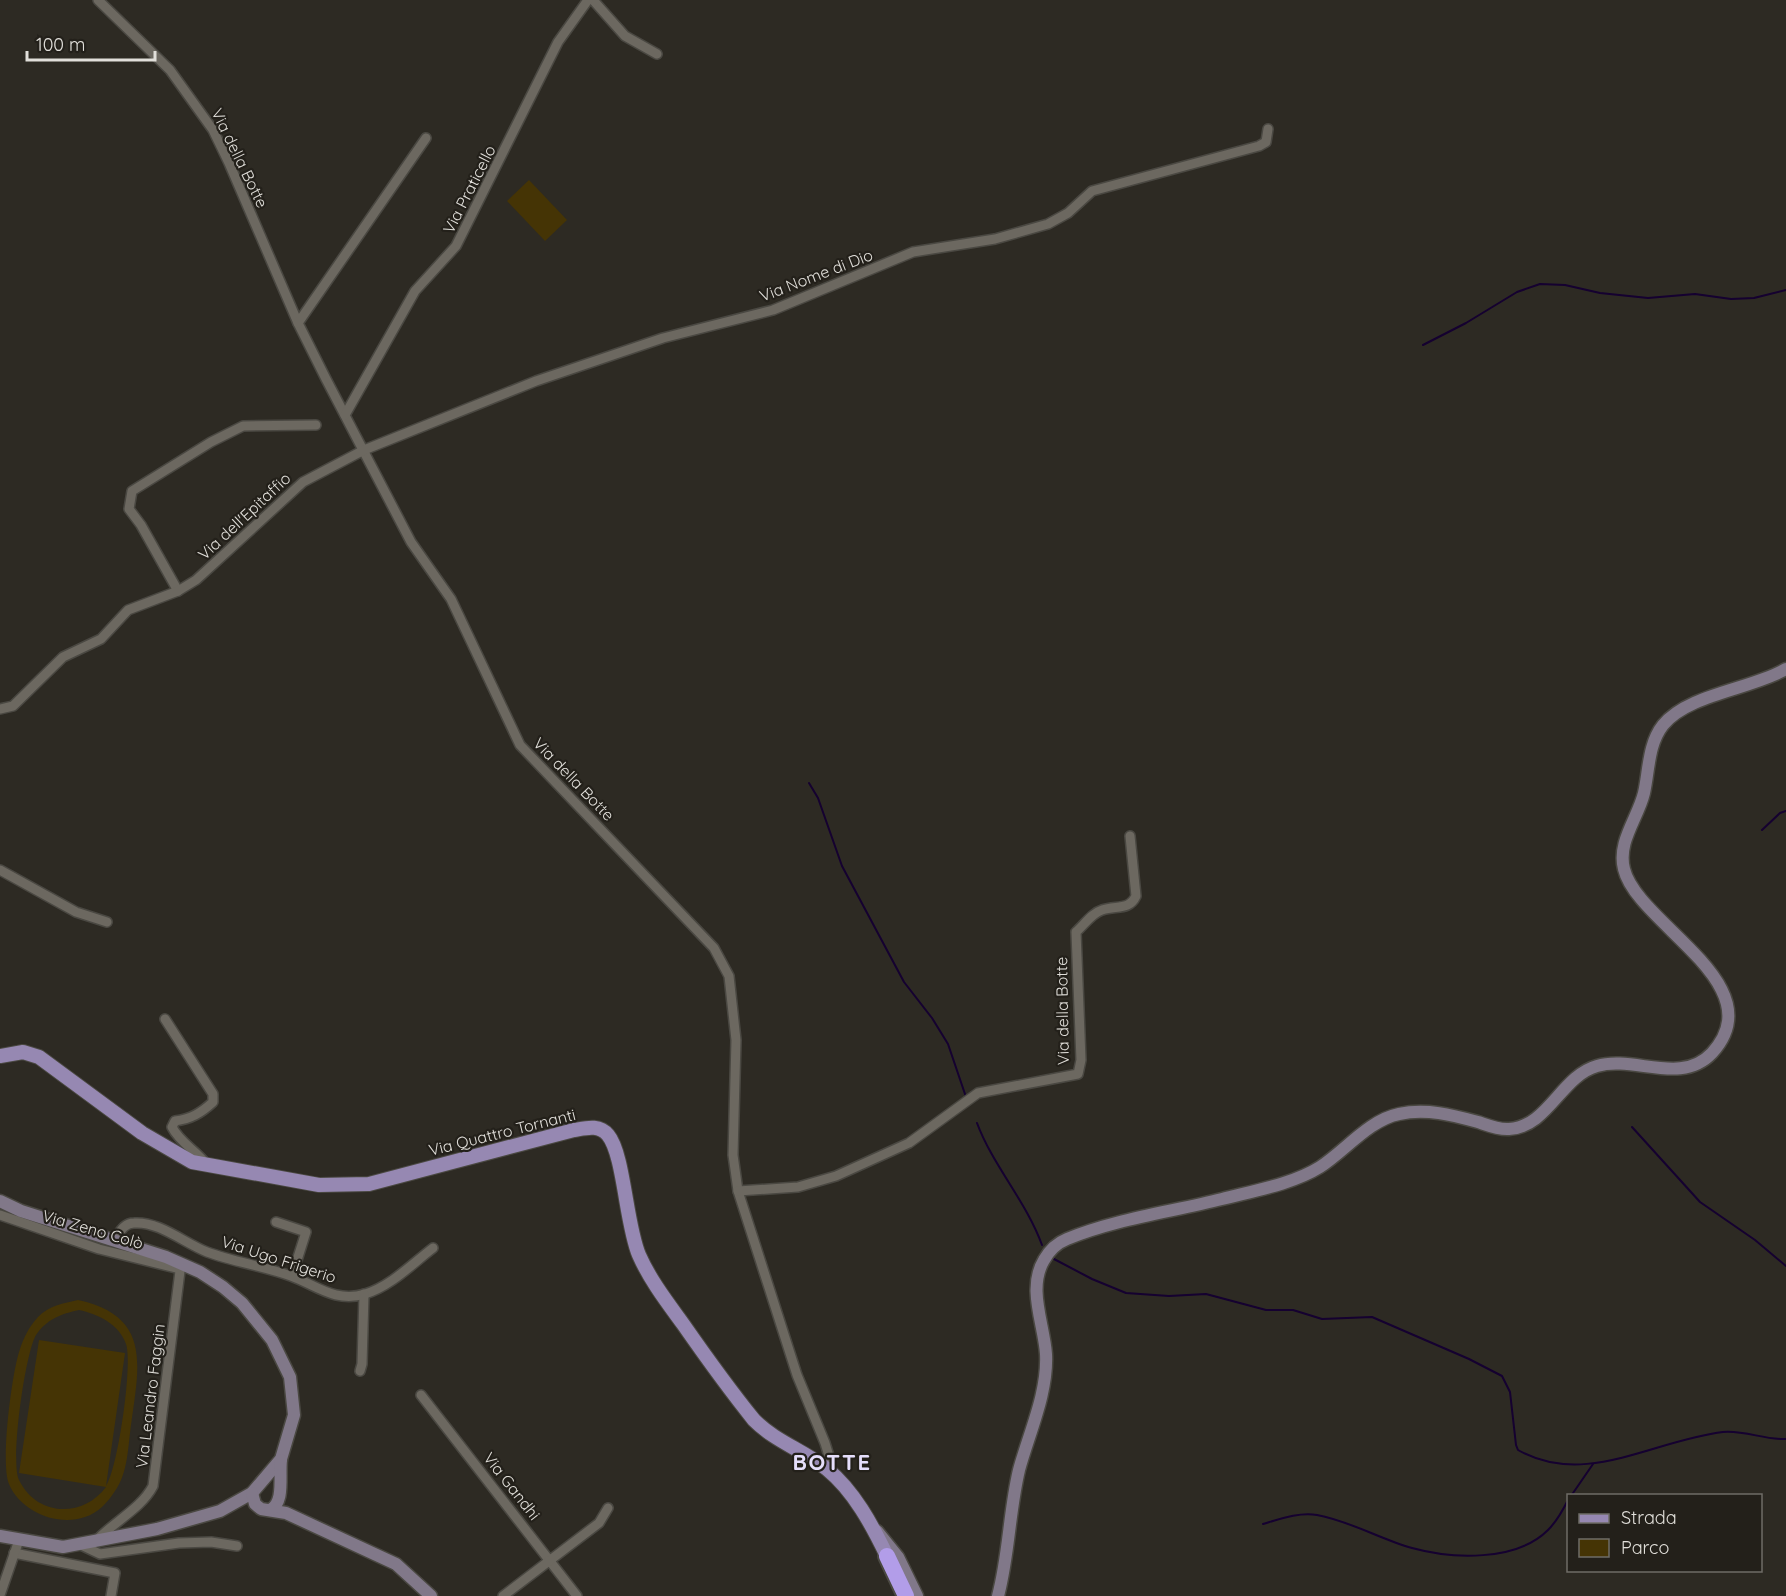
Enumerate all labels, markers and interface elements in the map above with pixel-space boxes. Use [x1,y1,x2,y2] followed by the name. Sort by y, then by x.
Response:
[27,24,154,62] scale bar
[36,33,85,56] text: 100 m
[207,105,273,211] street label: Via della Botte
[438,142,500,236] street label: Via Praticello
[757,244,875,306] street label: Via Nome di Dio
[194,468,294,564] street label: Via dell'Epitaffio
[529,733,619,825] street label: Via della Botte
[1051,957,1073,1065] street label: Via della Botte
[427,1104,577,1160] street label: Via Quattro Tornanti
[40,1205,146,1253] street label: Via Zeno Colò
[219,1231,339,1287] street label: Via Ugo Frigerio
[131,1323,169,1469] street label: Via Leandro Faggin
[479,1448,545,1524] street label: Via Gandhi
[793,1448,871,1476] district label: BOTTE
[1567,1494,1762,1572] legend
[1621,1506,1677,1529] text: Strada
[1621,1536,1669,1559] text: Parco

